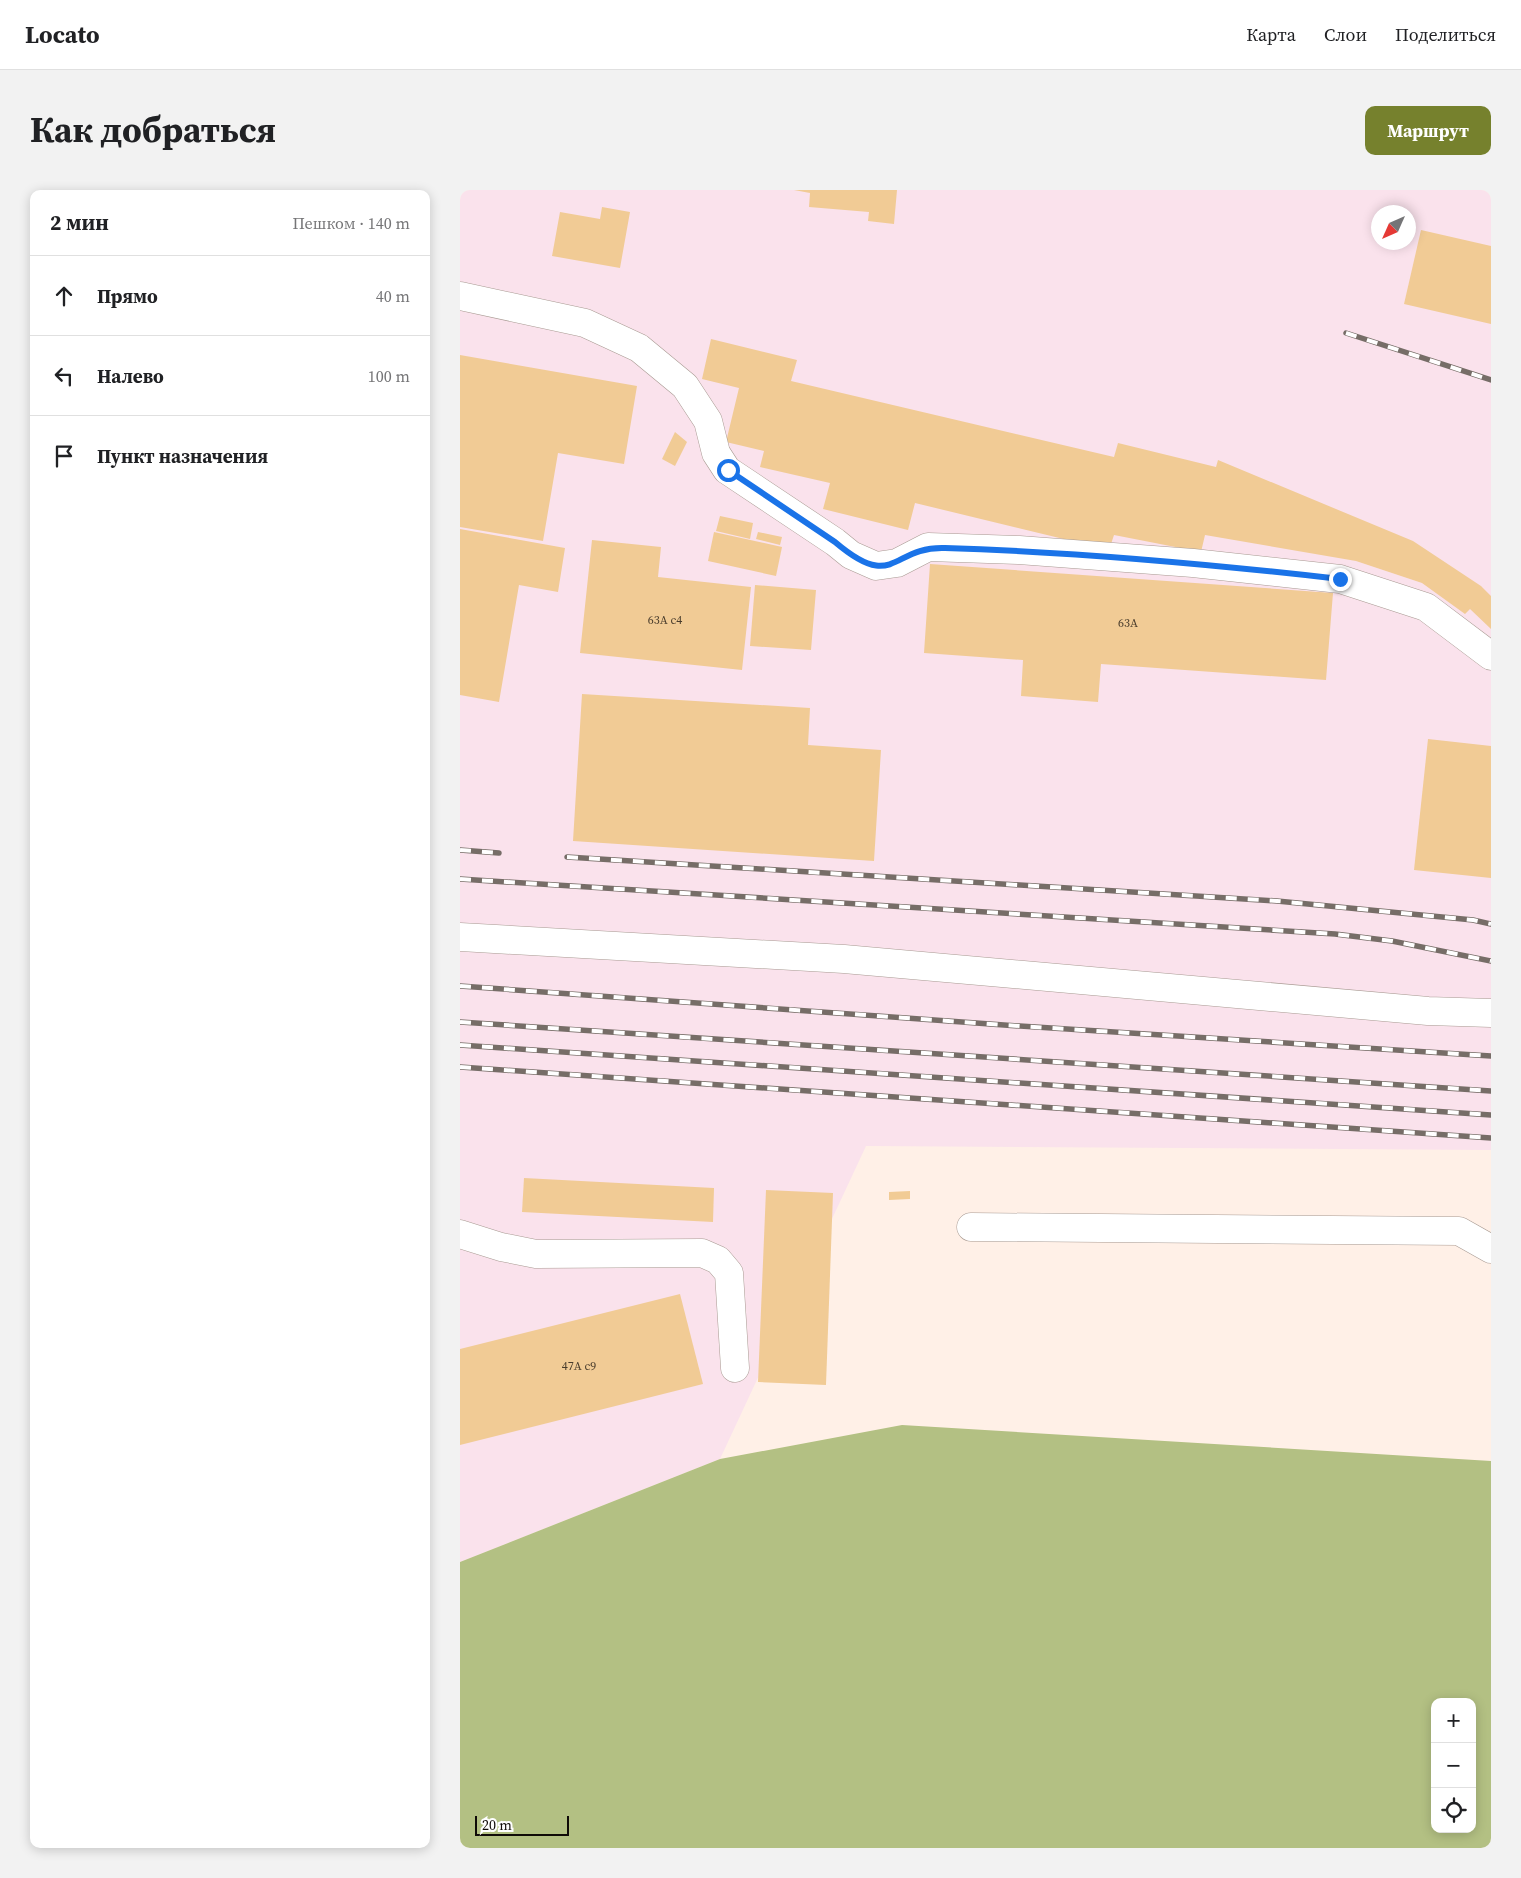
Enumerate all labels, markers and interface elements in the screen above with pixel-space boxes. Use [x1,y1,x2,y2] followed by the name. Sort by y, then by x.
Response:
[25,18,100,51] text: Locato
[1246,22,1296,47] text: Карта
[1324,22,1367,47] text: Слои
[1395,22,1496,47] text: Поделиться
[30,106,276,154] text: Как добраться
[1365,106,1491,155] button: Маршрут
[1371,205,1416,250] north arrow
[50,208,109,237] text: 2 мин
[292,212,410,234] text: Пешком · 140 m
[50,282,78,310] icon: ahead
[97,283,158,309] text: Прямо
[376,285,410,307] text: 40 m
[50,362,78,390] icon: left
[97,363,164,389] text: Налево
[368,365,410,387] text: 100 m
[50,442,78,470] icon: arrive
[97,443,268,469] text: Пункт назначения
[717,459,740,482] route start
[1329,568,1352,591] route end
[648,612,682,628] house number: 63А с4
[1118,615,1138,631] house number: 63А
[562,1358,596,1374] house number: 47А с9
[1431,1698,1476,1833] map controls
[1431,1698,1476,1743] button: +
[1431,1743,1476,1788] button: −
[1431,1788,1476,1833] button: locate
[475,1813,569,1836] scale bar
[482,1815,512,1835] text: 20 m

